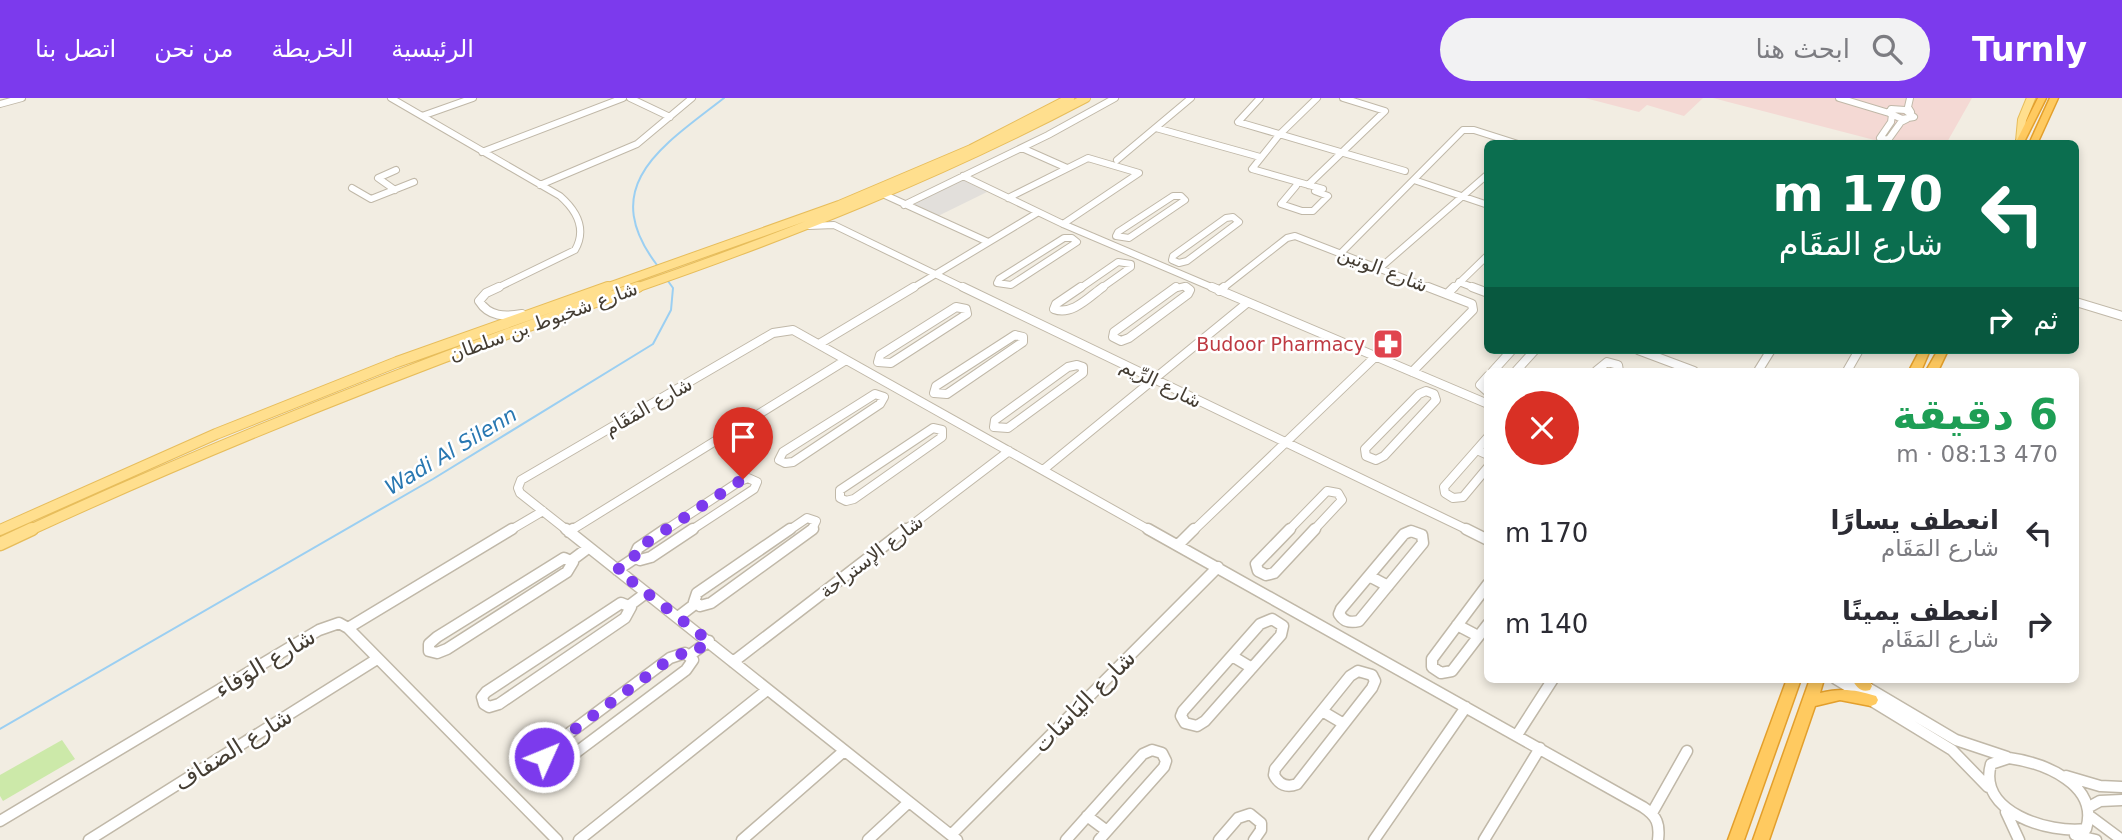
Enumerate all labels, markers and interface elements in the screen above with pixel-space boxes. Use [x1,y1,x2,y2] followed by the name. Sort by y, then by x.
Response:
[1440,18,1930,81] search box
[1868,30,1906,68] icon: search
[1972,30,2087,69] text: Turnly
[1756,34,1850,64] text: ابحث هنا
[35,35,116,63] text: اتصل بنا
[154,35,233,63] text: من نحن
[271,35,353,63] text: الخريطة
[391,35,474,63] text: الرئيسية
[1773,166,1943,223] text: 170 m
[1967,168,2058,259] icon: left
[1779,225,1943,263] text: شارع المَقَام
[1335,242,1431,297] street label: شارع الوتين
[446,277,641,366] street label: شارع شخبوط بن سلطان
[1981,301,2019,339] icon: right
[2033,305,2058,335] text: ثم
[1371,327,1405,361] pharmacy icon: Budoor Pharmacy
[1196,333,1365,355] place label: Budoor Pharmacy
[1116,354,1205,413] street label: شارع الرِّيم
[600,372,696,441] street label: شارع المَقَام
[1892,390,2058,439] text: 6 دقيقة
[1505,391,1579,465] button: close
[381,402,521,500] water label: Wadi Al Silenn
[713,407,773,479] pin
[724,418,762,456] icon: arrive
[1896,441,2058,467] text: 470 m · 08:13
[1830,505,1999,535] text: انعطف يسارًا
[815,510,928,603] street label: شارع الإستراحة
[2020,514,2058,552] icon: left
[1505,518,1588,548] text: 170 m
[1881,535,1999,561] text: شارع المَقَام
[1842,596,1999,626] text: انعطف يمينًا
[2020,605,2058,643] icon: right
[1505,609,1588,639] text: 140 m
[210,623,320,704] street label: شارع الوَفاء
[1881,626,1999,652] text: شارع المَقَام
[1028,645,1141,758] street label: شارع اليَاسَات
[169,702,297,796] street label: شارع الضفاف
[507,720,581,794] position arrow

